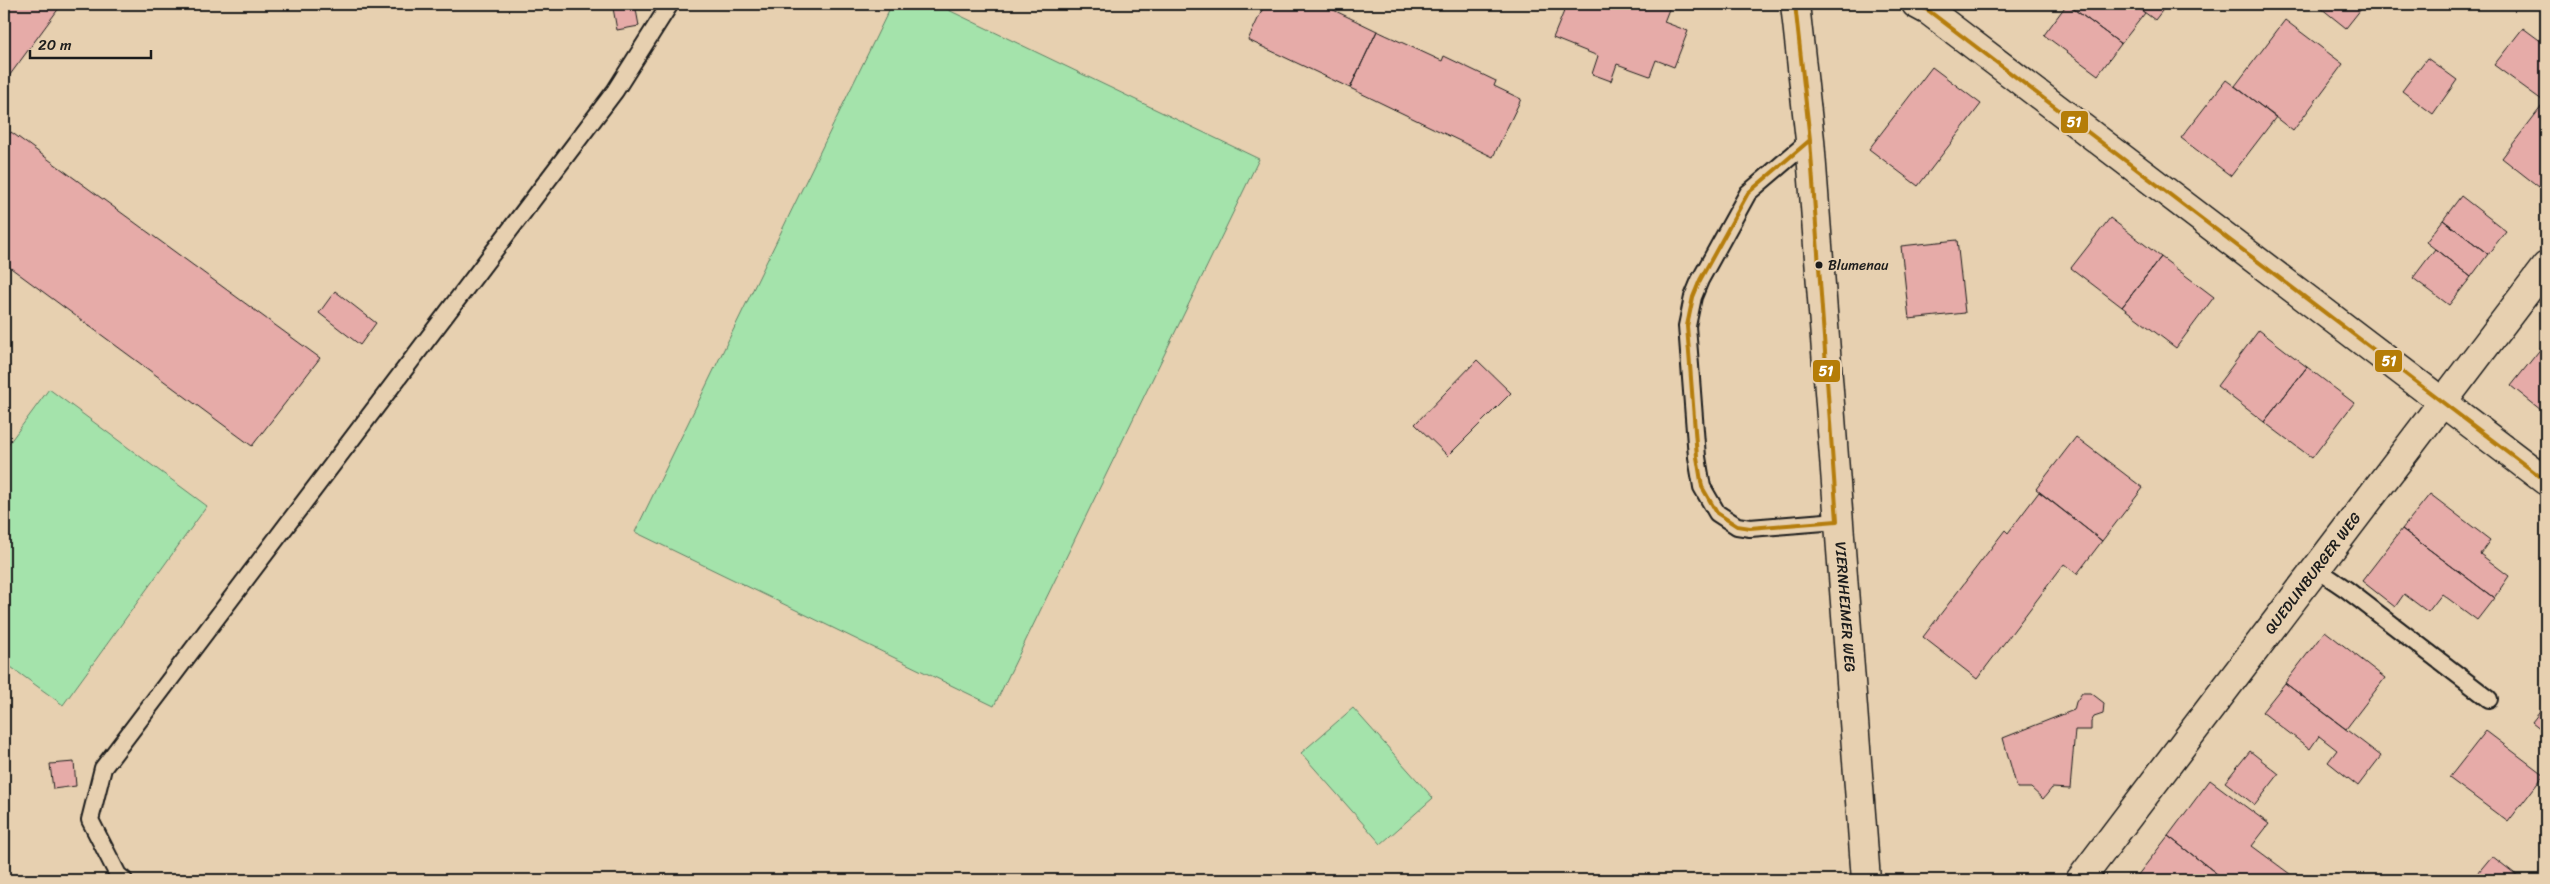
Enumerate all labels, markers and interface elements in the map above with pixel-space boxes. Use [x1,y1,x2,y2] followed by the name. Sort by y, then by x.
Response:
[30,28,151,60] scale bar
[38,32,72,58] text: 20 m
[2060,110,2089,134] line badge: 51
[2067,110,2081,135] text: 51
[1828,253,1889,278] place label: Blumenau
[1814,260,1824,270] marker: Blumenau
[2374,349,2403,373] line badge: 51
[2382,349,2396,374] text: 51
[1812,359,1841,383] line badge: 51
[1819,359,1833,384] text: 51
[2258,506,2368,640] street label: QUEDLINBURGER WEG
[1827,541,1863,673] street label: VIERNHEIMER WEG

